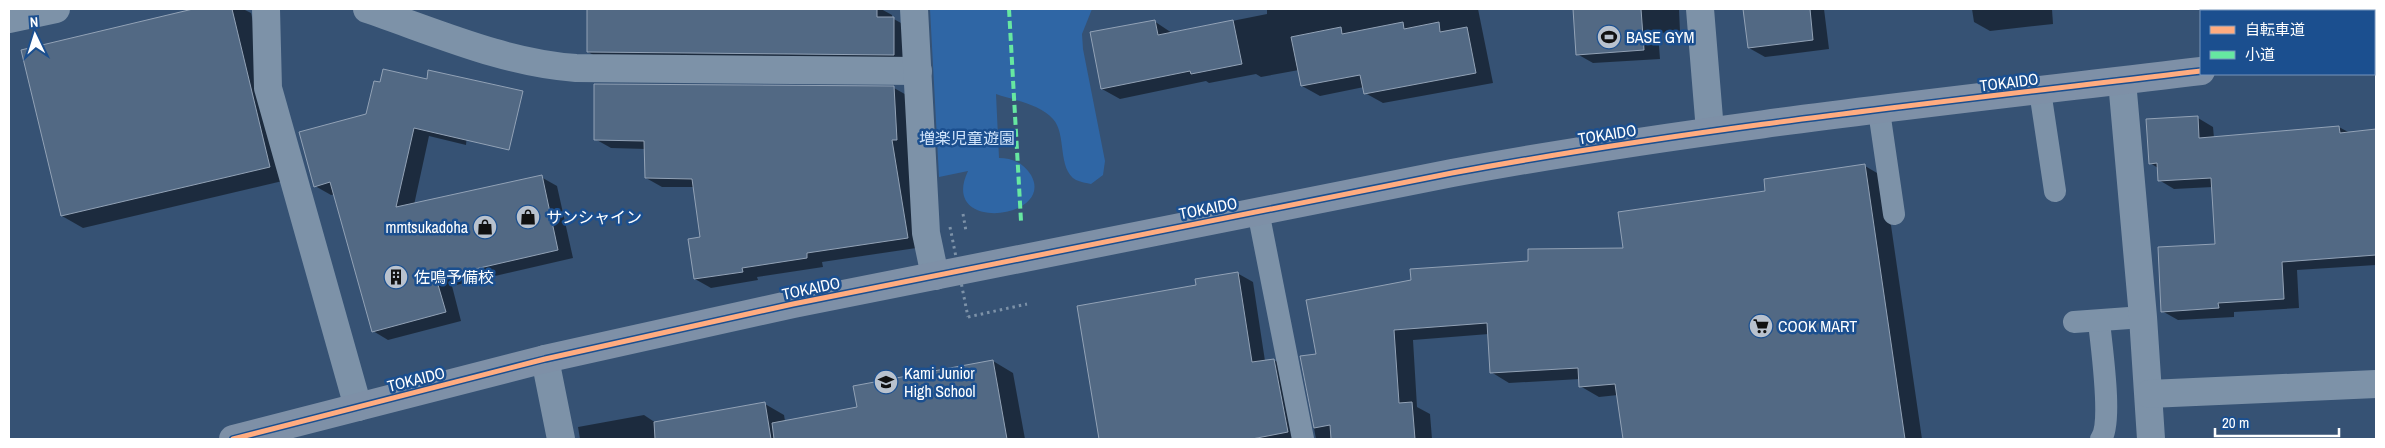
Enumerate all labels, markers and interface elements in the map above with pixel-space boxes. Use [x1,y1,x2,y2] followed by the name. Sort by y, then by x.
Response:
[10,10,60,60] north arrow
[2200,10,2375,75] legend
[29,13,39,31] text: N
[2245,19,2305,40] text: 自転車道
[1596,24,1622,50] sports icon: BASE GYM
[1626,26,1695,48] place label: BASE GYM
[2245,44,2275,65] text: 小道
[1978,67,2040,97] street label: TOKAIDO
[1576,119,1638,149] street label: TOKAIDO
[919,127,1015,149] park label: 増楽児童遊園
[1177,192,1239,224] street label: TOKAIDO
[515,204,541,230] shop icon: サンシャイン
[546,206,642,228] place label: サンシャイン
[472,214,498,240] shop icon: mmtsukadoha
[386,216,469,238] place label: mmtsukadoha
[383,264,409,290] building icon: 佐鳴予備校
[414,266,494,288] place label: 佐鳴予備校
[780,271,842,305] street label: TOKAIDO
[1748,313,1774,339] supermarket icon: COOK MART
[1778,315,1857,337] place label: COOK MART
[385,361,447,397] street label: TOKAIDO
[904,362,976,402] place label: Kami Junior High School
[873,369,899,395] school or university icon: Kami Junior High School
[2215,406,2339,438] scale bar
[2222,412,2249,433] text: 20 m

